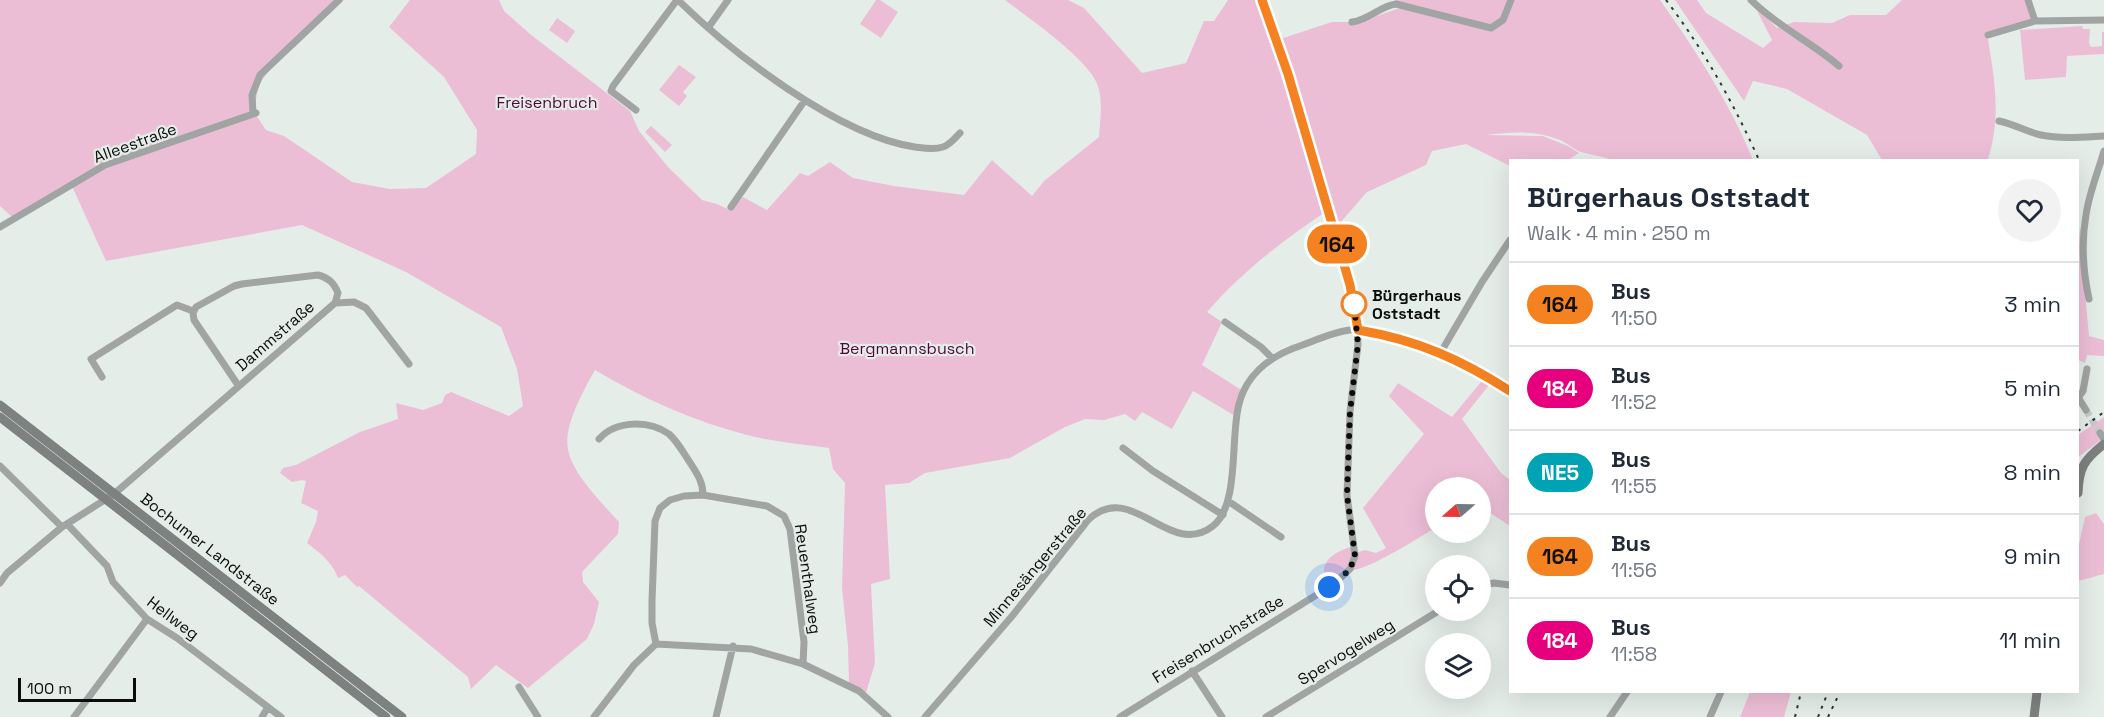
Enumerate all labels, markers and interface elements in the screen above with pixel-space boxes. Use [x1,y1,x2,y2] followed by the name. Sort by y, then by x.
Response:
[497,92,598,113] park label: Freisenbruch
[91,118,179,168] street label: Alleestraße
[1527,179,1810,215] text: Bürgerhaus Oststadt
[1998,179,2061,242] button: heart
[1527,220,1711,246] text: Walk · 4 min · 250 m
[1302,224,1372,264] line badge: 164
[1319,231,1355,258] text: 164
[1611,277,1651,305] text: Bus
[1372,285,1461,324] place label: Bürgerhaus Oststadt
[2004,290,2061,318] text: 3 min
[1341,291,1367,317] marker: Bürgerhaus Oststadt
[1542,291,1578,318] text: 164
[231,296,319,376] street label: Dammstraße
[1611,305,1658,331] text: 11:50
[840,338,974,359] park label: Bergmannsbusch
[1611,361,1651,389] text: Bus
[2004,374,2061,402] text: 5 min
[1542,375,1578,402] text: 184
[1611,389,1657,415] text: 11:52
[1611,445,1651,473] text: Bus
[2004,458,2061,486] text: 8 min
[1541,459,1579,486] text: NE5
[1611,473,1657,499] text: 11:55
[1425,477,1491,543] north arrow
[1425,477,1491,699] map controls
[136,488,284,610] street label: Bochumer Landstraße
[979,503,1091,631] street label: Minnesängerstraße
[790,523,826,635] street label: Reuenthalweg
[1611,529,1651,557] text: Bus
[2004,542,2061,570] text: 9 min
[1542,543,1578,570] text: 164
[1425,555,1491,621] button: locate
[1611,557,1657,583] text: 11:56
[1314,572,1344,602] your location
[1148,590,1288,688] street label: Freisenbruchstraße
[143,591,203,645] street label: Hellweg
[1611,613,1651,641] text: Bus
[1294,614,1398,690] street label: Spervogelweg
[1999,626,2061,654] text: 11 min
[1542,627,1578,654] text: 184
[1425,633,1491,699] button: layers
[1611,641,1657,667] text: 11:58
[18,675,136,702] scale bar
[27,678,72,699] text: 100 m

